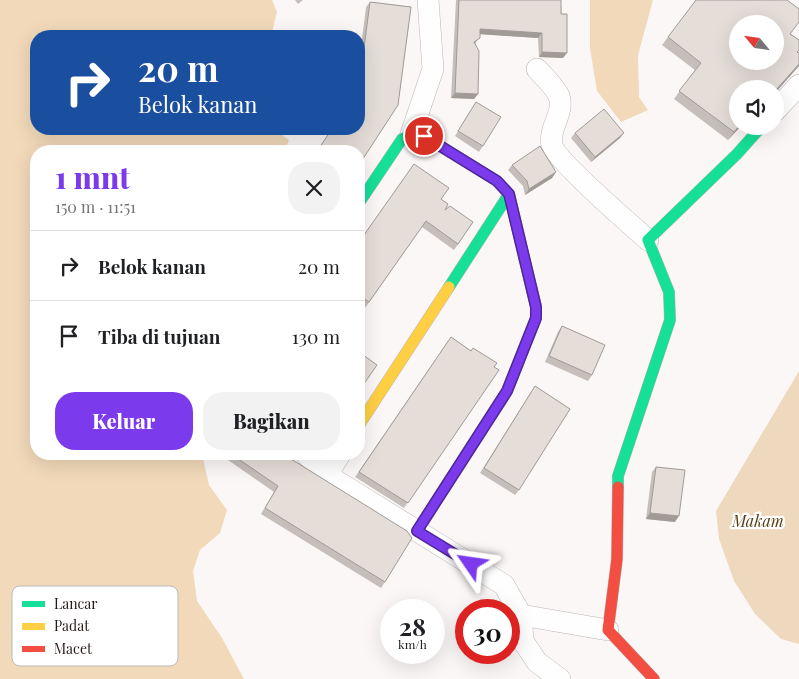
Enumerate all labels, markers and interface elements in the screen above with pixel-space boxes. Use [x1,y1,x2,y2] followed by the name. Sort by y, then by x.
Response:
[729,15,784,70] north arrow
[729,15,784,135] map controls
[138,44,219,91] text: 20 m
[55,50,120,115] icon: right
[729,80,784,135] button: sound
[138,89,257,119] text: Belok kanan
[403,115,445,157] pin
[410,122,438,150] icon: arrive
[55,157,130,197] text: 1 mnt
[288,162,340,214] button: close
[55,196,136,217] text: 150 m · 11:51
[55,252,83,280] icon: right
[98,253,206,279] text: Belok kanan
[298,253,340,279] text: 20 m
[55,322,83,350] icon: arrive
[98,323,220,349] text: Tiba di tujuan
[292,323,340,349] text: 130 m
[55,392,193,450] button: Keluar
[203,392,340,450] button: Bagikan
[731,510,784,531] park label: Makam
[444,537,496,589] position arrow
[12,586,178,666] legend
[54,594,98,613] text: Lancar
[455,599,520,664] speed limit sign: 30
[399,609,426,642] text: 28
[54,616,90,635] text: Padat
[398,636,427,652] text: km/h
[54,639,93,658] text: Macet

